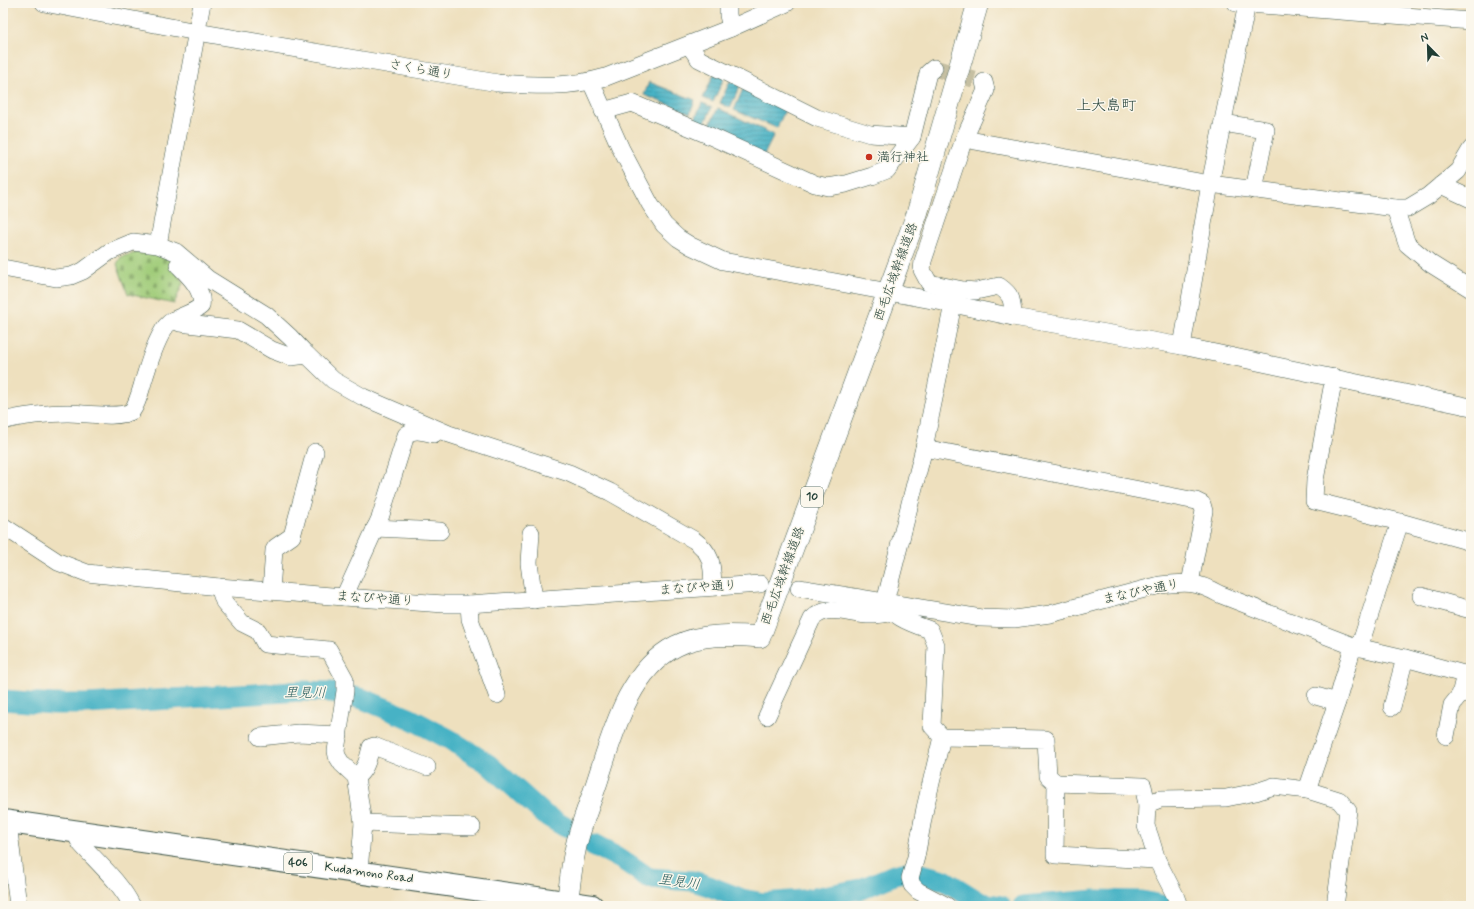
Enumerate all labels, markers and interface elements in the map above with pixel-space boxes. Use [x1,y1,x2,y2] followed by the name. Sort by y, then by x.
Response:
[1408,26,1448,66] north arrow
[1418,30,1431,46] text: N
[388,56,454,84] street label: さくら通り
[1076,96,1137,116] district label: 上大島町
[877,149,929,166] place label: 満行神社
[864,152,874,162] marker: 満行神社
[870,220,922,324] street label: 西毛広域幹線道路
[801,487,823,507] road number: 10
[757,524,809,628] street label: 西毛広域幹線道路
[1101,576,1181,608] street label: まなびや通り
[658,577,738,599] street label: まなびや通り
[335,588,415,610] street label: まなびや通り
[284,684,326,702] water label: 里見川
[284,853,312,873] road number: 406
[323,858,415,888] street label: Kudamono Road
[657,870,701,894] water label: 里見川

